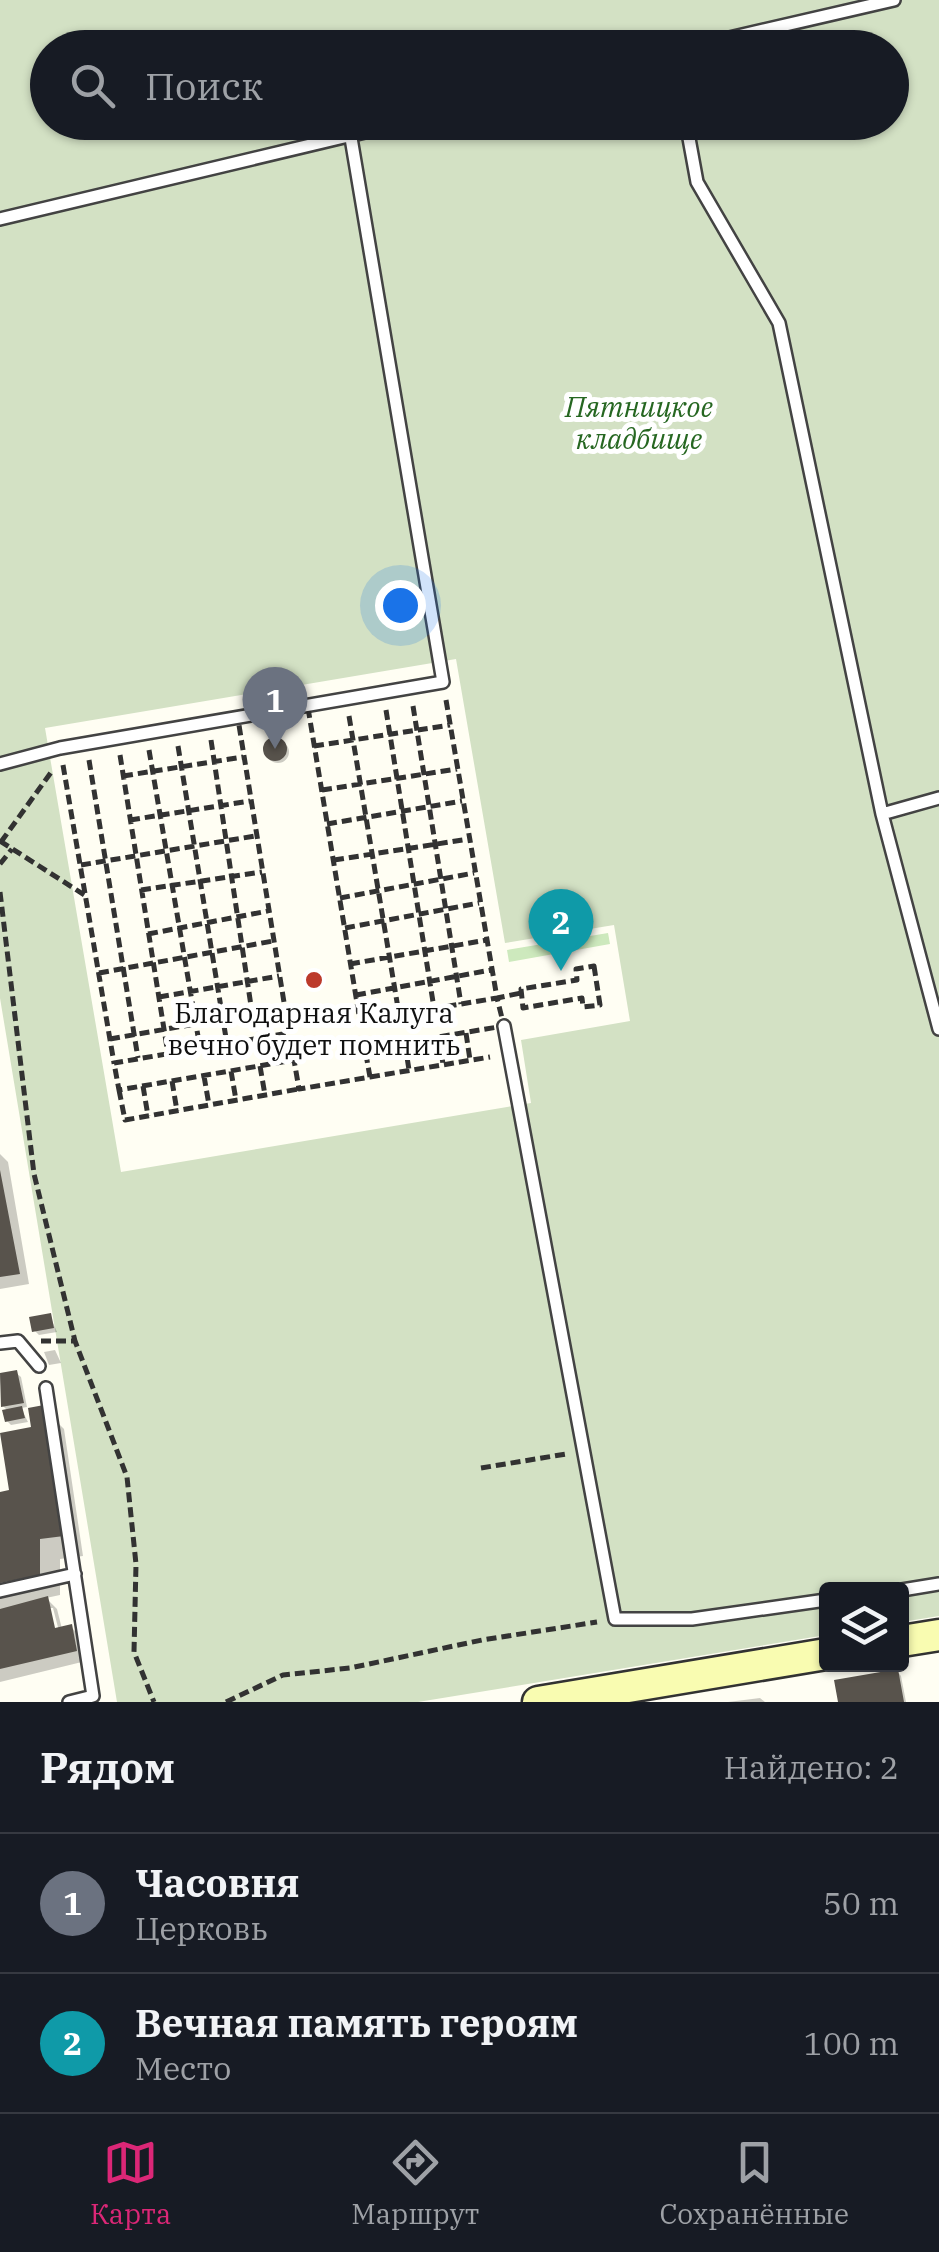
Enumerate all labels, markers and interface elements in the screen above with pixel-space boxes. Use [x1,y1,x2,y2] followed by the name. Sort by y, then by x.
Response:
[30,30,909,140] search box
[65,58,120,113] icon: search
[145,61,263,110] text: Поиск
[564,388,713,457] park label: Пятницкое кладбище
[375,580,426,631] your location
[242,666,308,749] pin: 1
[528,888,594,971] pin: 2
[303,969,325,991] marker: Благодарная Калуга вечно будет помнить
[167,994,461,1063] place label: Благодарная Калуга вечно будет помнить
[819,1582,909,1672] map controls
[819,1582,909,1672] button: layers
[40,1740,175,1795] text: Рядом
[724,1746,899,1788] text: Найдено: 2
[135,1858,300,1907] text: Часовня
[63,1882,82,1924] text: 1
[823,1882,899,1924] text: 50 m
[135,1907,268,1949] text: Церковь
[135,1998,578,2047] text: Вечная память героям
[63,2022,82,2064] text: 2
[803,2022,899,2064] text: 100 m
[135,2047,231,2089] text: Место
[90,2135,171,2232] tab: Карта
[351,2135,479,2232] tab: Маршрут
[659,2135,849,2232] tab: Сохранённые

